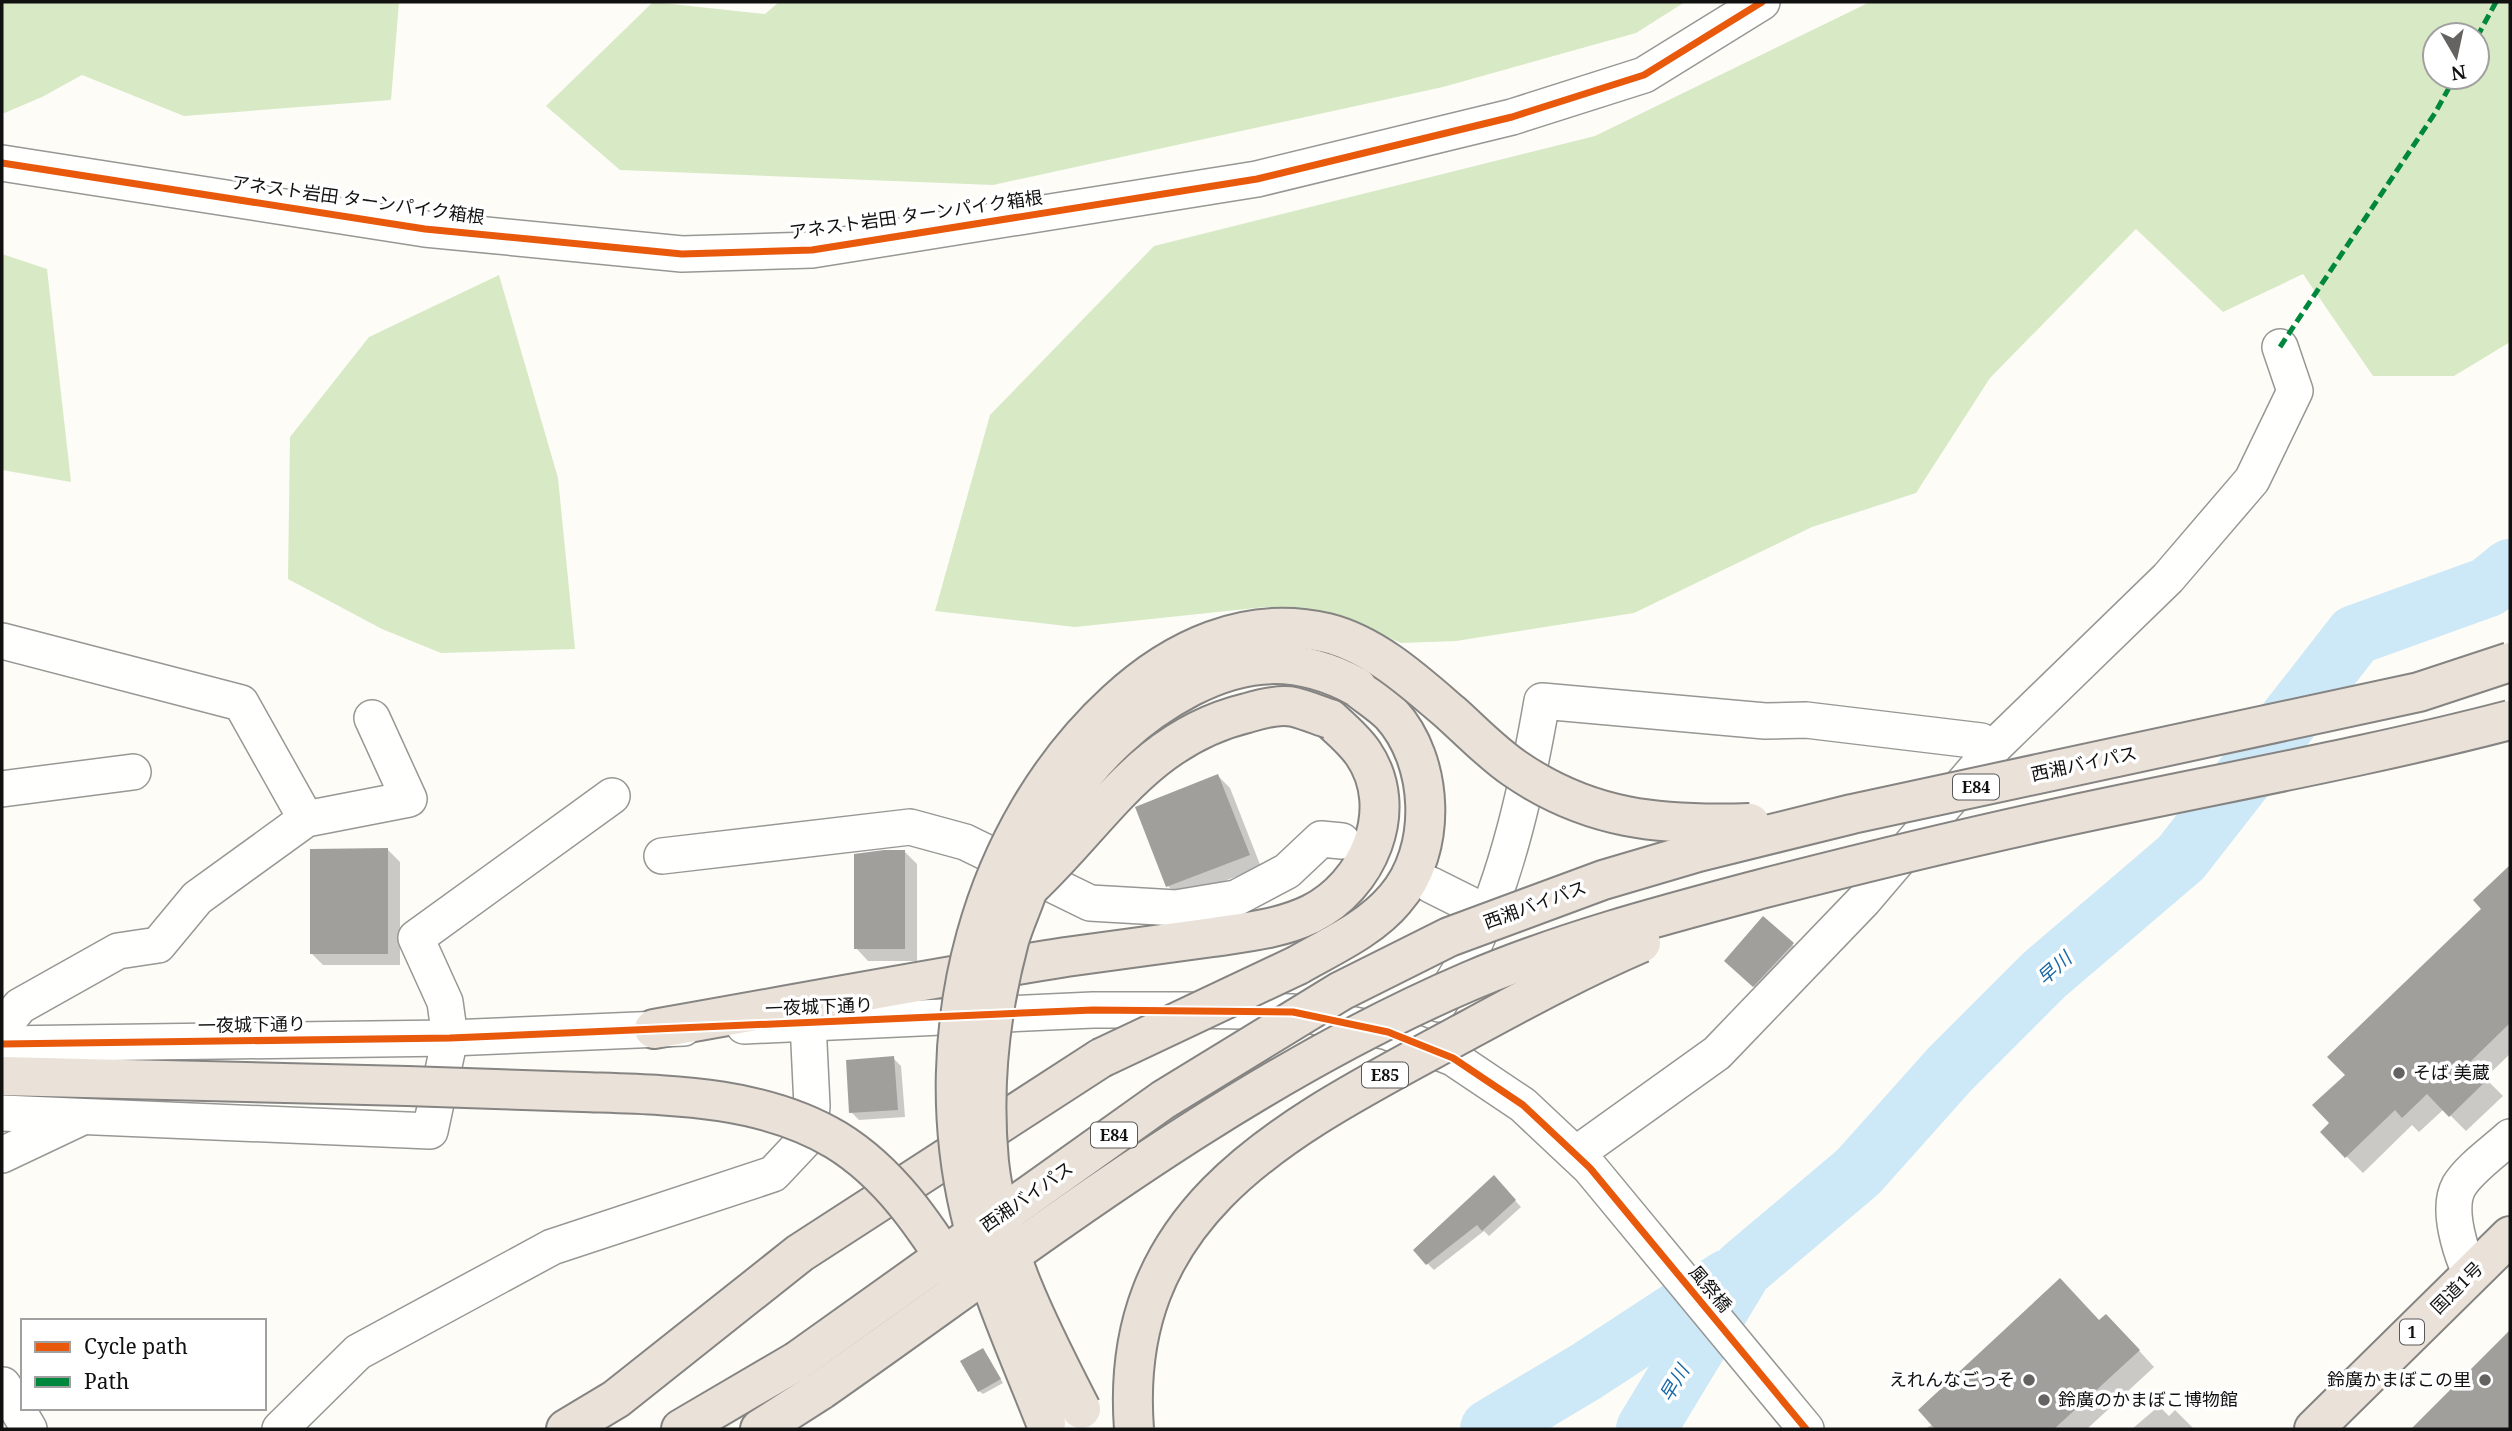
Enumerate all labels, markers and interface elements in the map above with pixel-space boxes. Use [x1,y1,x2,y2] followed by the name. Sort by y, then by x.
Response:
[2421,21,2491,91] north arrow
[2449,59,2468,87] text: N
[230,169,486,229] street label: アネスト岩田 ターンパイク箱根
[788,184,1044,244] street label: アネスト岩田 ターンパイク箱根
[2029,740,2139,786] street label: 西湘バイパス
[1953,774,1999,800] road number: E84
[1480,874,1589,934] street label: 西湘バイパス
[2031,944,2078,990] water label: 早川
[765,992,873,1020] street label: 一夜城下通り
[198,1011,306,1037] street label: 一夜城下通り
[2413,1060,2490,1084] place label: そば 美蔵
[1362,1063,1408,1088] road number: E85
[2391,1065,2407,1081] marker: そば 美蔵
[1091,1122,1137,1148] road number: E84
[975,1155,1077,1237] street label: 西湘バイパス
[2425,1256,2487,1318] street label: 国道1号
[1684,1260,1737,1317] street label: 風祭橋
[21,1319,266,1410] legend
[2400,1320,2424,1344] road number: 1
[84,1332,188,1360] text: Cycle path
[1653,1358,1696,1406] water label: 早川
[84,1367,129,1395] text: Path
[1889,1367,2015,1391] place label: えれんなごっそ
[2327,1367,2471,1391] place label: 鈴廣かまぼこの里
[2021,1372,2037,1388] marker: えれんなごっそ
[2477,1372,2493,1388] marker: 鈴廣かまぼこの里
[2058,1387,2238,1411] place label: 鈴廣のかまぼこ博物館
[2036,1392,2052,1408] marker: 鈴廣のかまぼこ博物館

